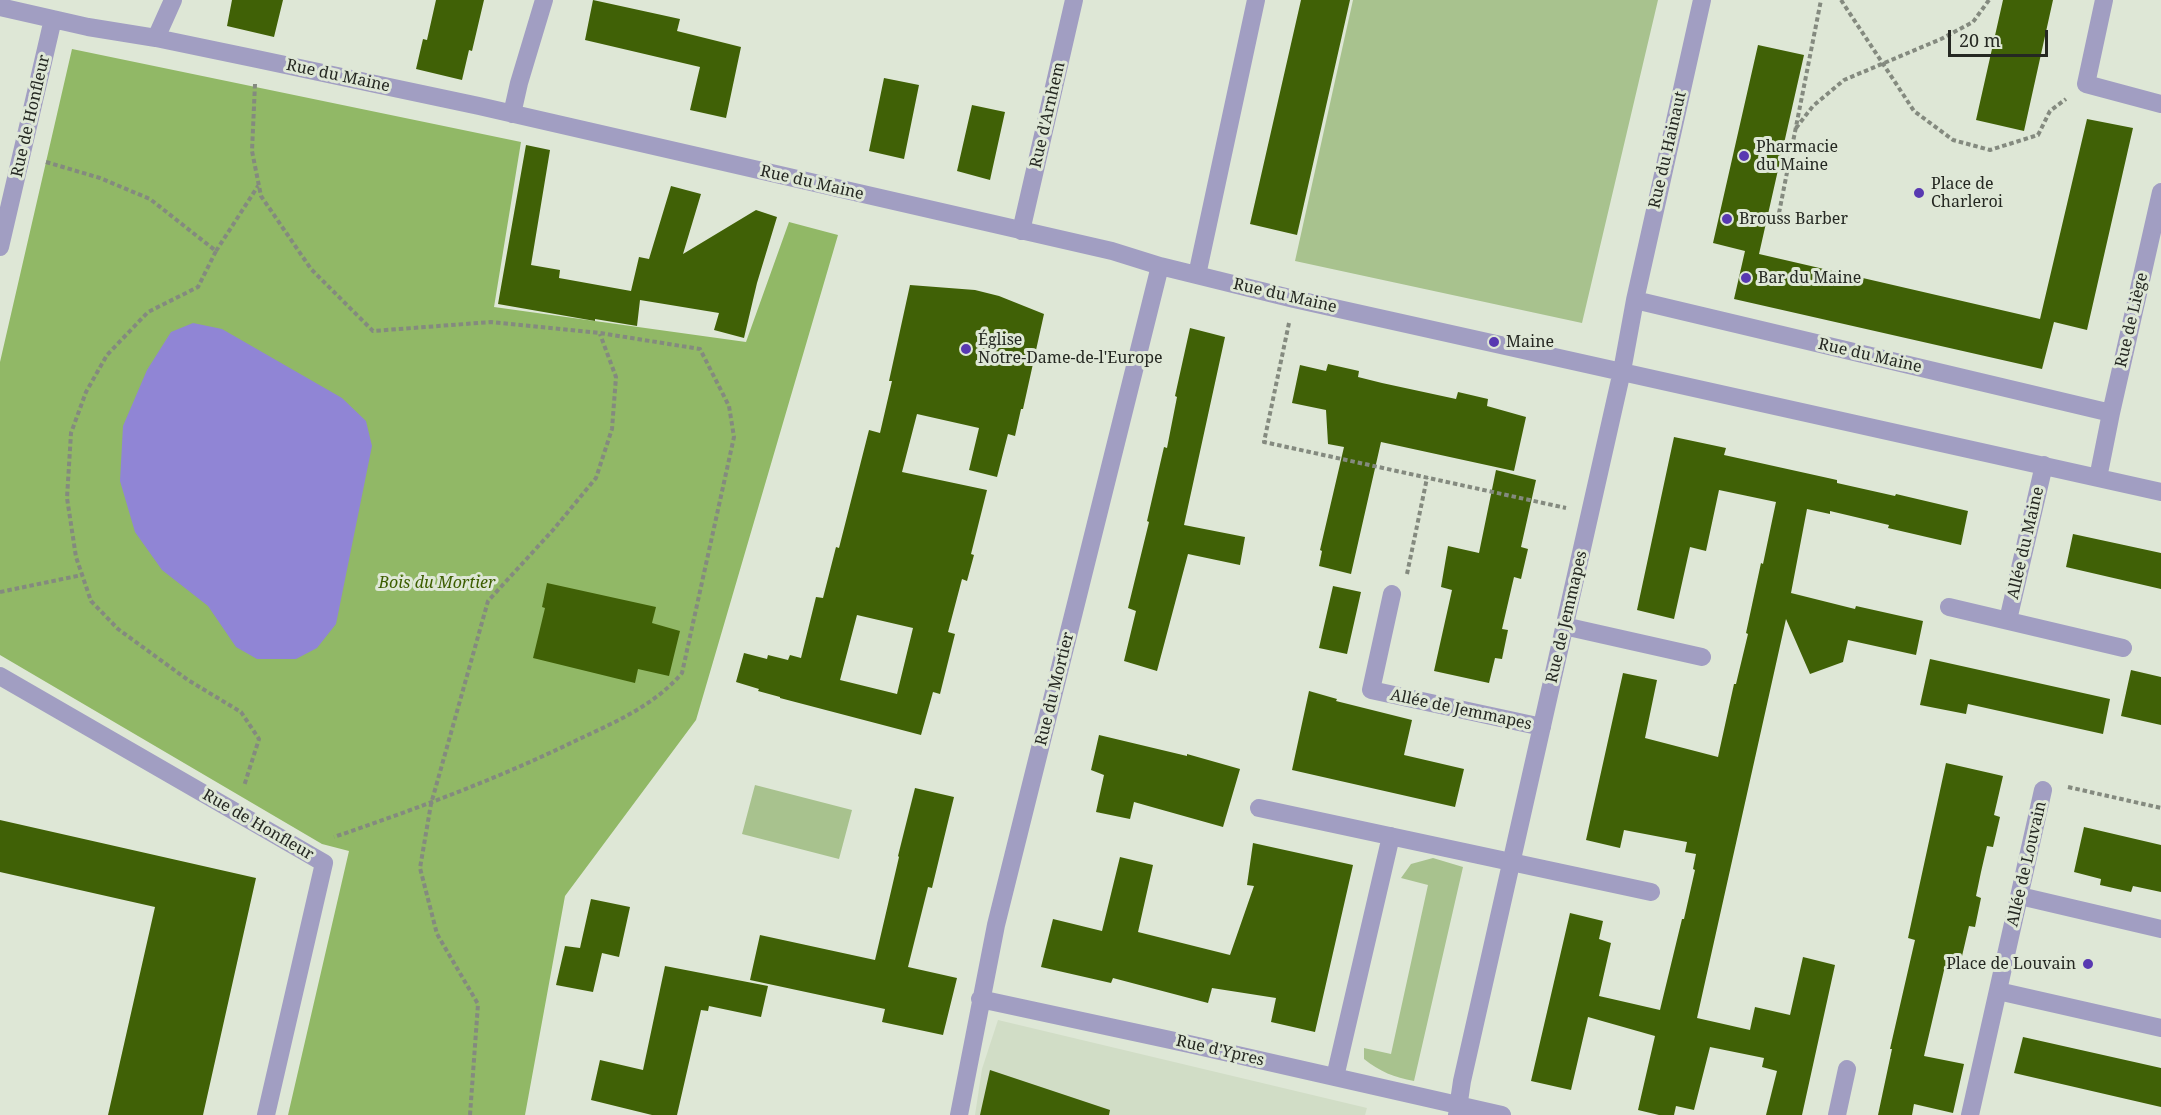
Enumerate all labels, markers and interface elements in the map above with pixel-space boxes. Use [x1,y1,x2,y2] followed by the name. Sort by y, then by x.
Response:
[1951,18,2052,56] scale bar
[1959,28,2001,52] text: 20 m
[8,53,54,179] street label: Rue de Honfleur
[284,56,392,96] street label: Rue du Maine
[1026,60,1070,170] street label: Rue d'Arnhem
[1645,90,1691,210] street label: Rue du Hainaut
[1756,137,1838,175] place label: Pharmacie du Maine
[1737,149,1751,163] marker: Pharmacie du Maine
[758,162,866,204] street label: Rue du Maine
[1931,174,2003,212] place label: Place de Charleroi
[1912,186,1926,200] marker: Place de Charleroi
[1739,209,1848,229] place label: Brouss Barber
[1720,212,1734,226] marker: Brouss Barber
[1758,268,1861,288] place label: Bar du Maine
[1739,271,1753,285] marker: Bar du Maine
[2112,271,2152,369] street label: Rue de Liège
[1231,275,1339,317] street label: Rue du Maine
[978,330,1163,368] place label: Église Notre-Dame-de-l'Europe
[1506,332,1554,352] place label: Maine
[1487,335,1501,349] marker: Maine
[1816,335,1924,377] street label: Rue du Maine
[959,342,973,356] marker: Église Notre-Dame-de-l'Europe
[2004,485,2048,601] street label: Allée du Maine
[1542,549,1592,685] street label: Rue de Jemmapes
[379,573,495,593] park label: Bois du Mortier
[1032,630,1078,748] street label: Rue du Mortier
[1389,686,1533,734] street label: Allée de Jemmapes
[199,785,317,865] street label: Rue de Honfleur
[2003,799,2051,929] street label: Allée de Louvain
[1946,954,2076,974] place label: Place de Louvain
[2081,957,2095,971] marker: Place de Louvain
[1174,1032,1266,1070] street label: Rue d'Ypres

